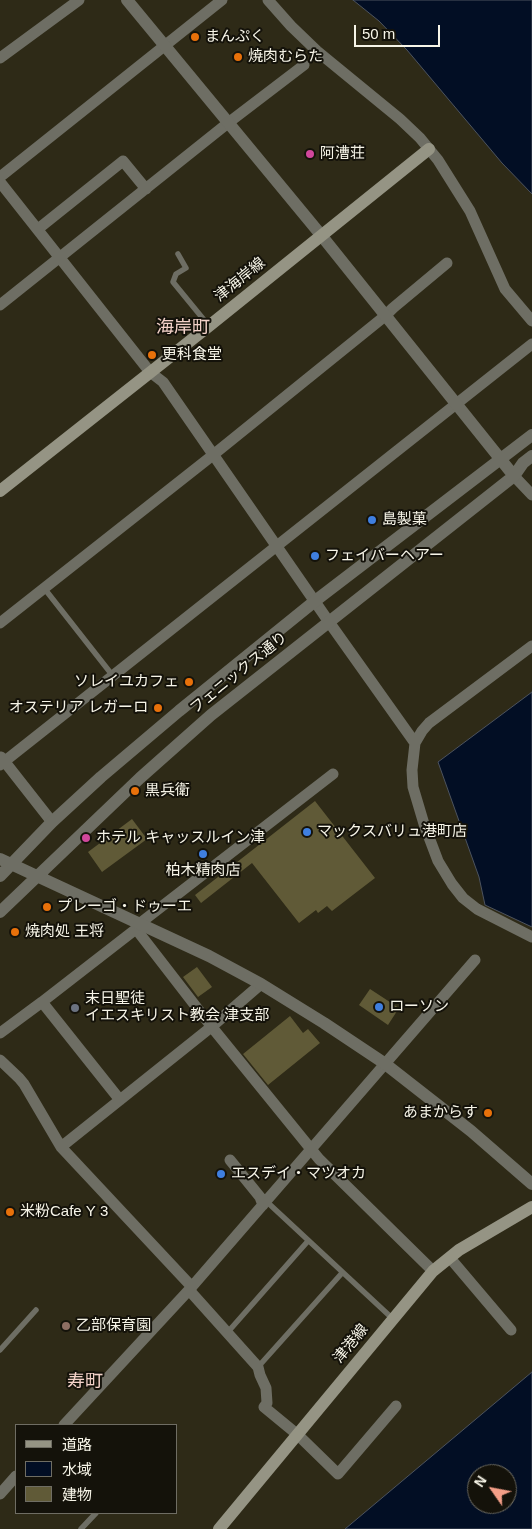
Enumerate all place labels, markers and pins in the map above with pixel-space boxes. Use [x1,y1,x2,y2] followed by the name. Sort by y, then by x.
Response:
[205,28,265,46] place label: まんぷく
[189,31,201,43] marker: まんぷく
[248,48,323,66] place label: 焼肉むらた
[232,51,244,63] marker: 焼肉むらた
[320,145,365,163] place label: 阿漕荘
[304,148,316,160] marker: 阿漕荘
[162,346,222,364] place label: 更科食堂
[146,349,158,361] marker: 更科食堂
[382,511,427,529] place label: 島製菓
[366,514,378,526] marker: 島製菓
[325,547,444,565] place label: フェイバーヘアー
[309,550,321,562] marker: フェイバーヘアー
[74,673,179,691] place label: ソレイユカフェ
[183,676,195,688] marker: ソレイユカフェ
[9,699,148,717] place label: オステリア レガーロ
[152,702,164,714] marker: オステリア レガーロ
[145,782,190,800] place label: 黒兵衛
[129,785,141,797] marker: 黒兵衛
[317,823,467,841] place label: マックスバリュ港町店
[301,826,313,838] marker: マックスバリュ港町店
[96,829,265,847] place label: ホテル キャッスルイン津
[80,832,92,844] marker: ホテル キャッスルイン津
[197,848,209,860] marker: 柏木精肉店
[166,862,240,880] place label: 柏木精肉店
[57,898,192,916] place label: プレーゴ・ドゥーエ
[41,901,53,913] marker: プレーゴ・ドゥーエ
[25,923,104,941] place label: 焼肉処 王将
[9,926,21,938] marker: 焼肉処 王将
[85,990,269,1025] place label: 末日聖徒 イエスキリスト教会 津支部
[389,998,449,1016] place label: ローソン
[373,1001,385,1013] marker: ローソン
[69,1002,81,1014] marker: 末日聖徒 イエスキリスト教会 津支部
[403,1104,478,1122] place label: あまからす
[482,1107,494,1119] marker: あまからす
[231,1165,366,1183] place label: エスデイ・マツオカ
[215,1168,227,1180] marker: エスデイ・マツオカ
[20,1203,108,1221] place label: 米粉Cafe Y 3
[4,1206,16,1218] marker: 米粉Cafe Y 3
[76,1317,151,1335] place label: 乙部保育園
[60,1320,72,1332] marker: 乙部保育園

